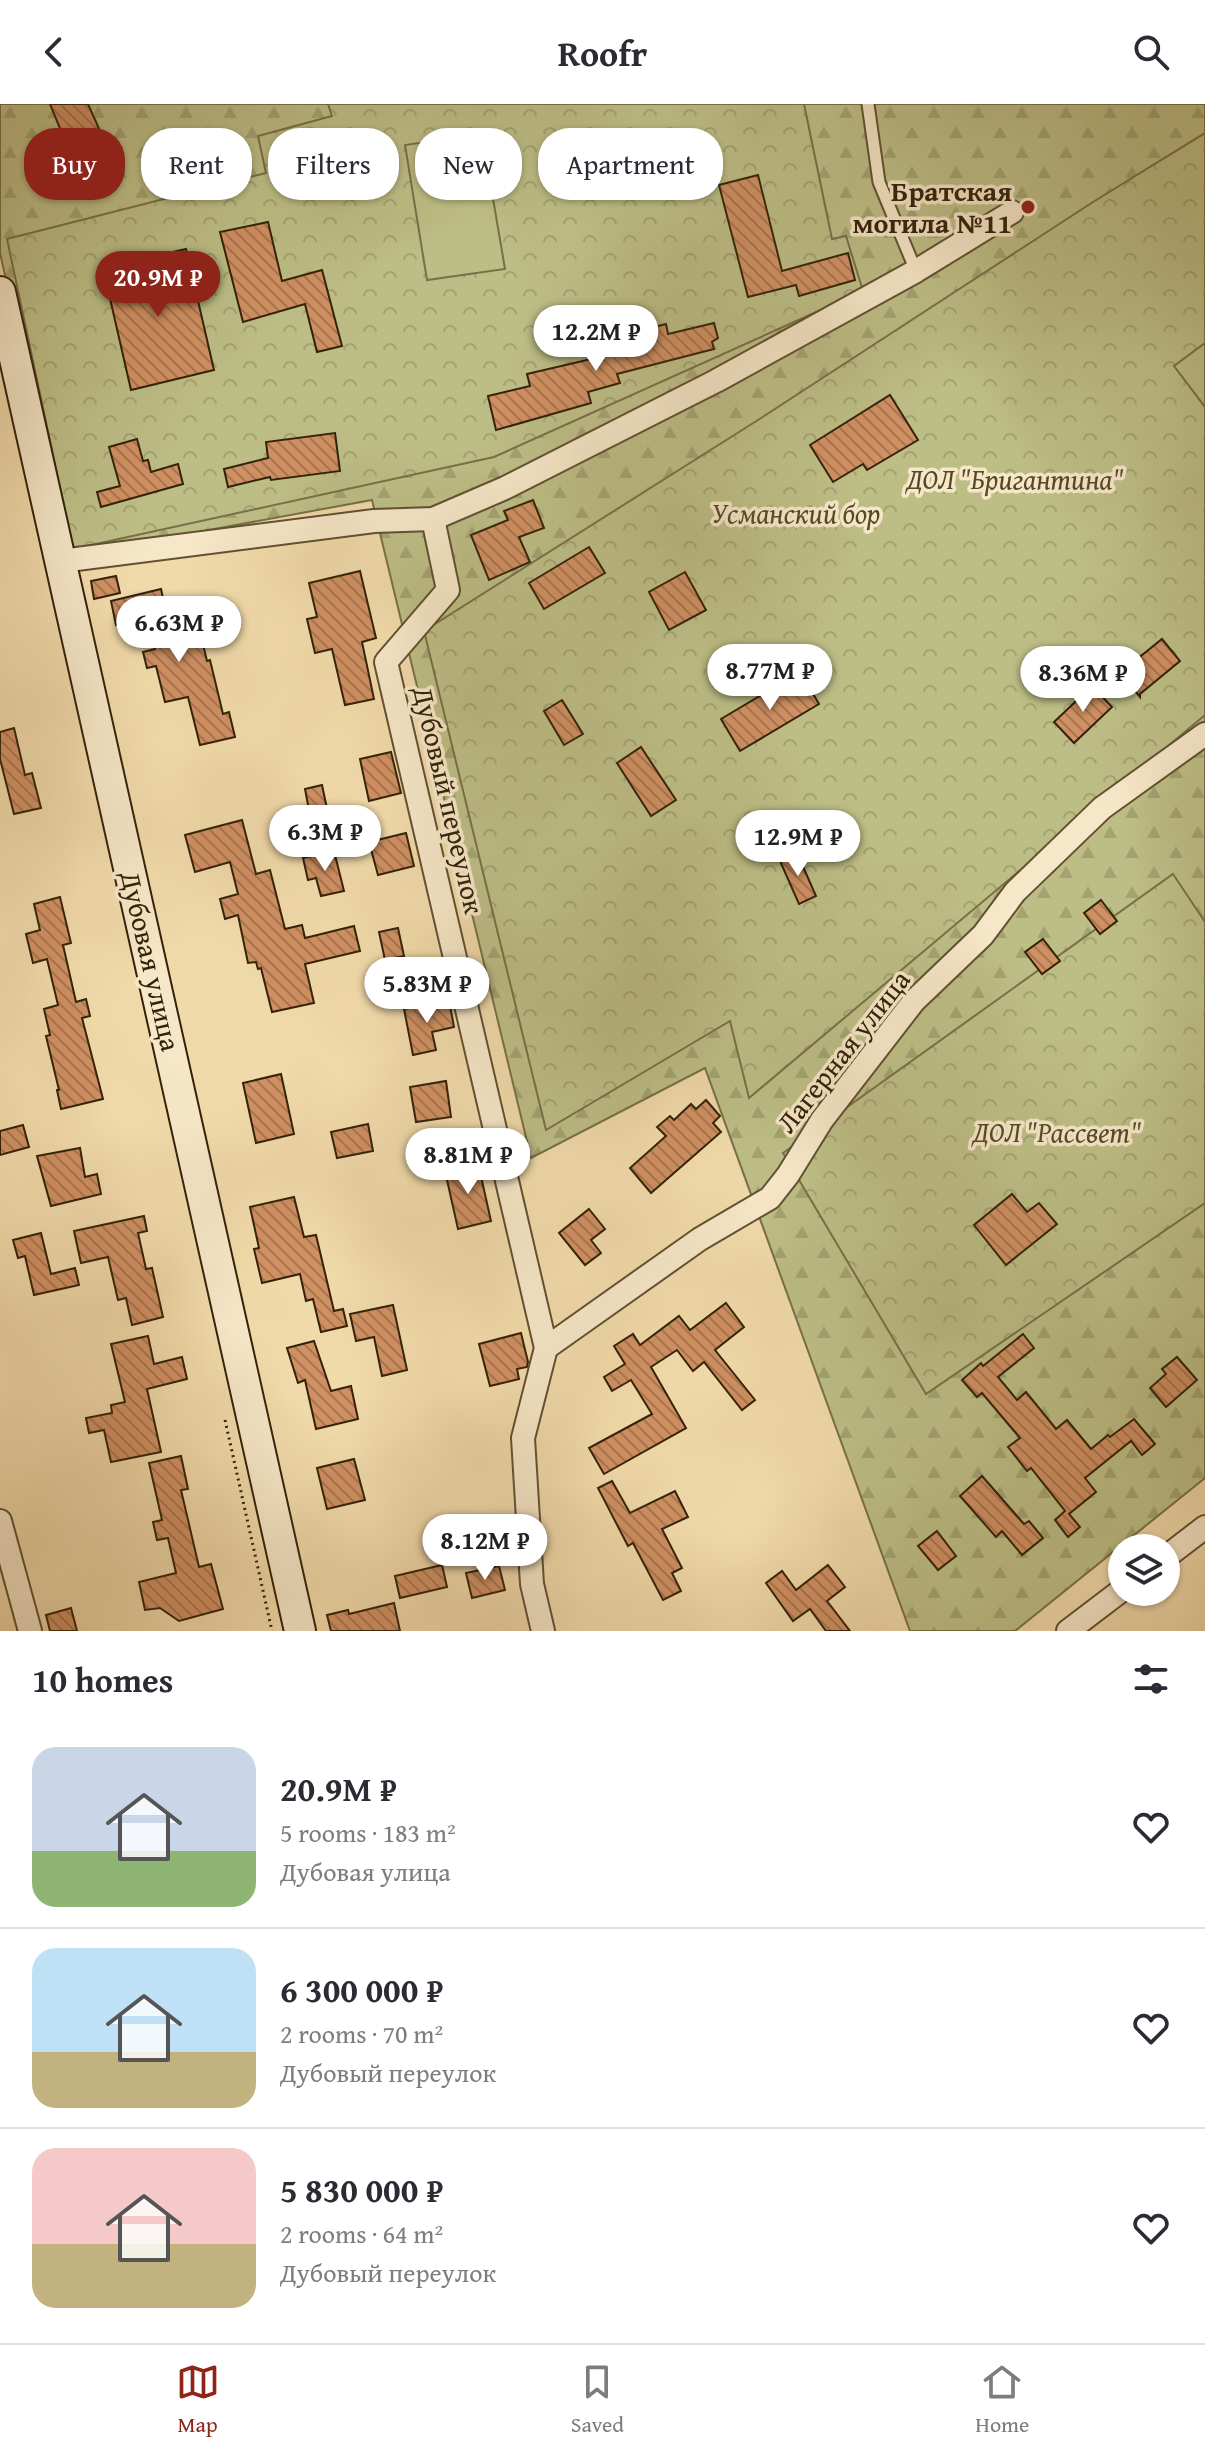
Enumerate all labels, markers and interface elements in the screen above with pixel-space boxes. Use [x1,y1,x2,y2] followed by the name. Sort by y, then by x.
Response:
[558,26,647,79] text: Roofr
[32,30,76,74] icon: back
[1129,30,1173,74] icon: search
[24,128,125,200] chip: Buy
[141,128,252,200] chip: Rent
[268,128,399,200] chip: Filters
[415,128,522,200] chip: New
[538,128,723,200] chip: Apartment
[852,170,1012,243] place label: Братская могила №11
[1019,198,1037,216] marker: Братская могила №11
[84,251,232,319] pin: 20.9M ₽
[113,257,203,296] text: 20.9M ₽
[522,305,670,373] pin: 12.2M ₽
[551,311,641,350] text: 12.2M ₽
[904,458,1124,499] park label: ДОЛ "Бригантина"
[712,492,880,533] park label: Усманский бор
[105,596,253,664] pin: 6.63M ₽
[134,602,224,641] text: 6.63M ₽
[696,644,844,712] pin: 8.77M ₽
[1009,646,1157,714] pin: 8.36M ₽
[725,650,815,689] text: 8.77M ₽
[1038,652,1128,691] text: 8.36M ₽
[403,681,496,918] street label: Дубовый переулок
[260,805,390,873] pin: 6.3M ₽
[724,810,872,878] pin: 12.9M ₽
[287,811,363,850] text: 6.3M ₽
[753,816,843,855] text: 12.9M ₽
[111,866,192,1056] street label: Дубовая улица
[353,957,501,1025] pin: 5.83M ₽
[766,960,920,1141] street label: Лагерная улица
[382,963,472,1002] text: 5.83M ₽
[971,1111,1141,1152] park label: ДОЛ "Рассвет"
[394,1128,542,1196] pin: 8.81M ₽
[423,1134,513,1173] text: 8.81M ₽
[411,1514,559,1582] pin: 8.12M ₽
[440,1520,530,1559] text: 8.12M ₽
[1108,1534,1180,1606] map controls
[1108,1534,1180,1606] button: layers
[32,1655,173,1704] text: 10 homes
[1129,1657,1173,1701] icon: filters
[280,1764,397,1813] text: 20.9M ₽
[96,1779,192,1875] icon: home
[1129,1805,1173,1849] icon: heart
[280,1813,456,1852] text: 5 rooms · 183 m²
[280,1852,451,1891] text: Дубовая улица
[280,1965,443,2014] text: 6 300 000 ₽
[96,1980,192,2076] icon: home
[1129,2006,1173,2050] icon: heart
[280,2014,443,2053] text: 2 rooms · 70 m²
[280,2053,496,2092] text: Дубовый переулок
[280,2165,443,2214] text: 5 830 000 ₽
[96,2180,192,2276] icon: home
[1129,2206,1173,2250] icon: heart
[280,2214,443,2253] text: 2 rooms · 64 m²
[280,2253,496,2292] text: Дубовый переулок
[176,2360,220,2440] tab: Map
[571,2360,624,2440] tab: Saved
[975,2360,1029,2440] tab: Home

